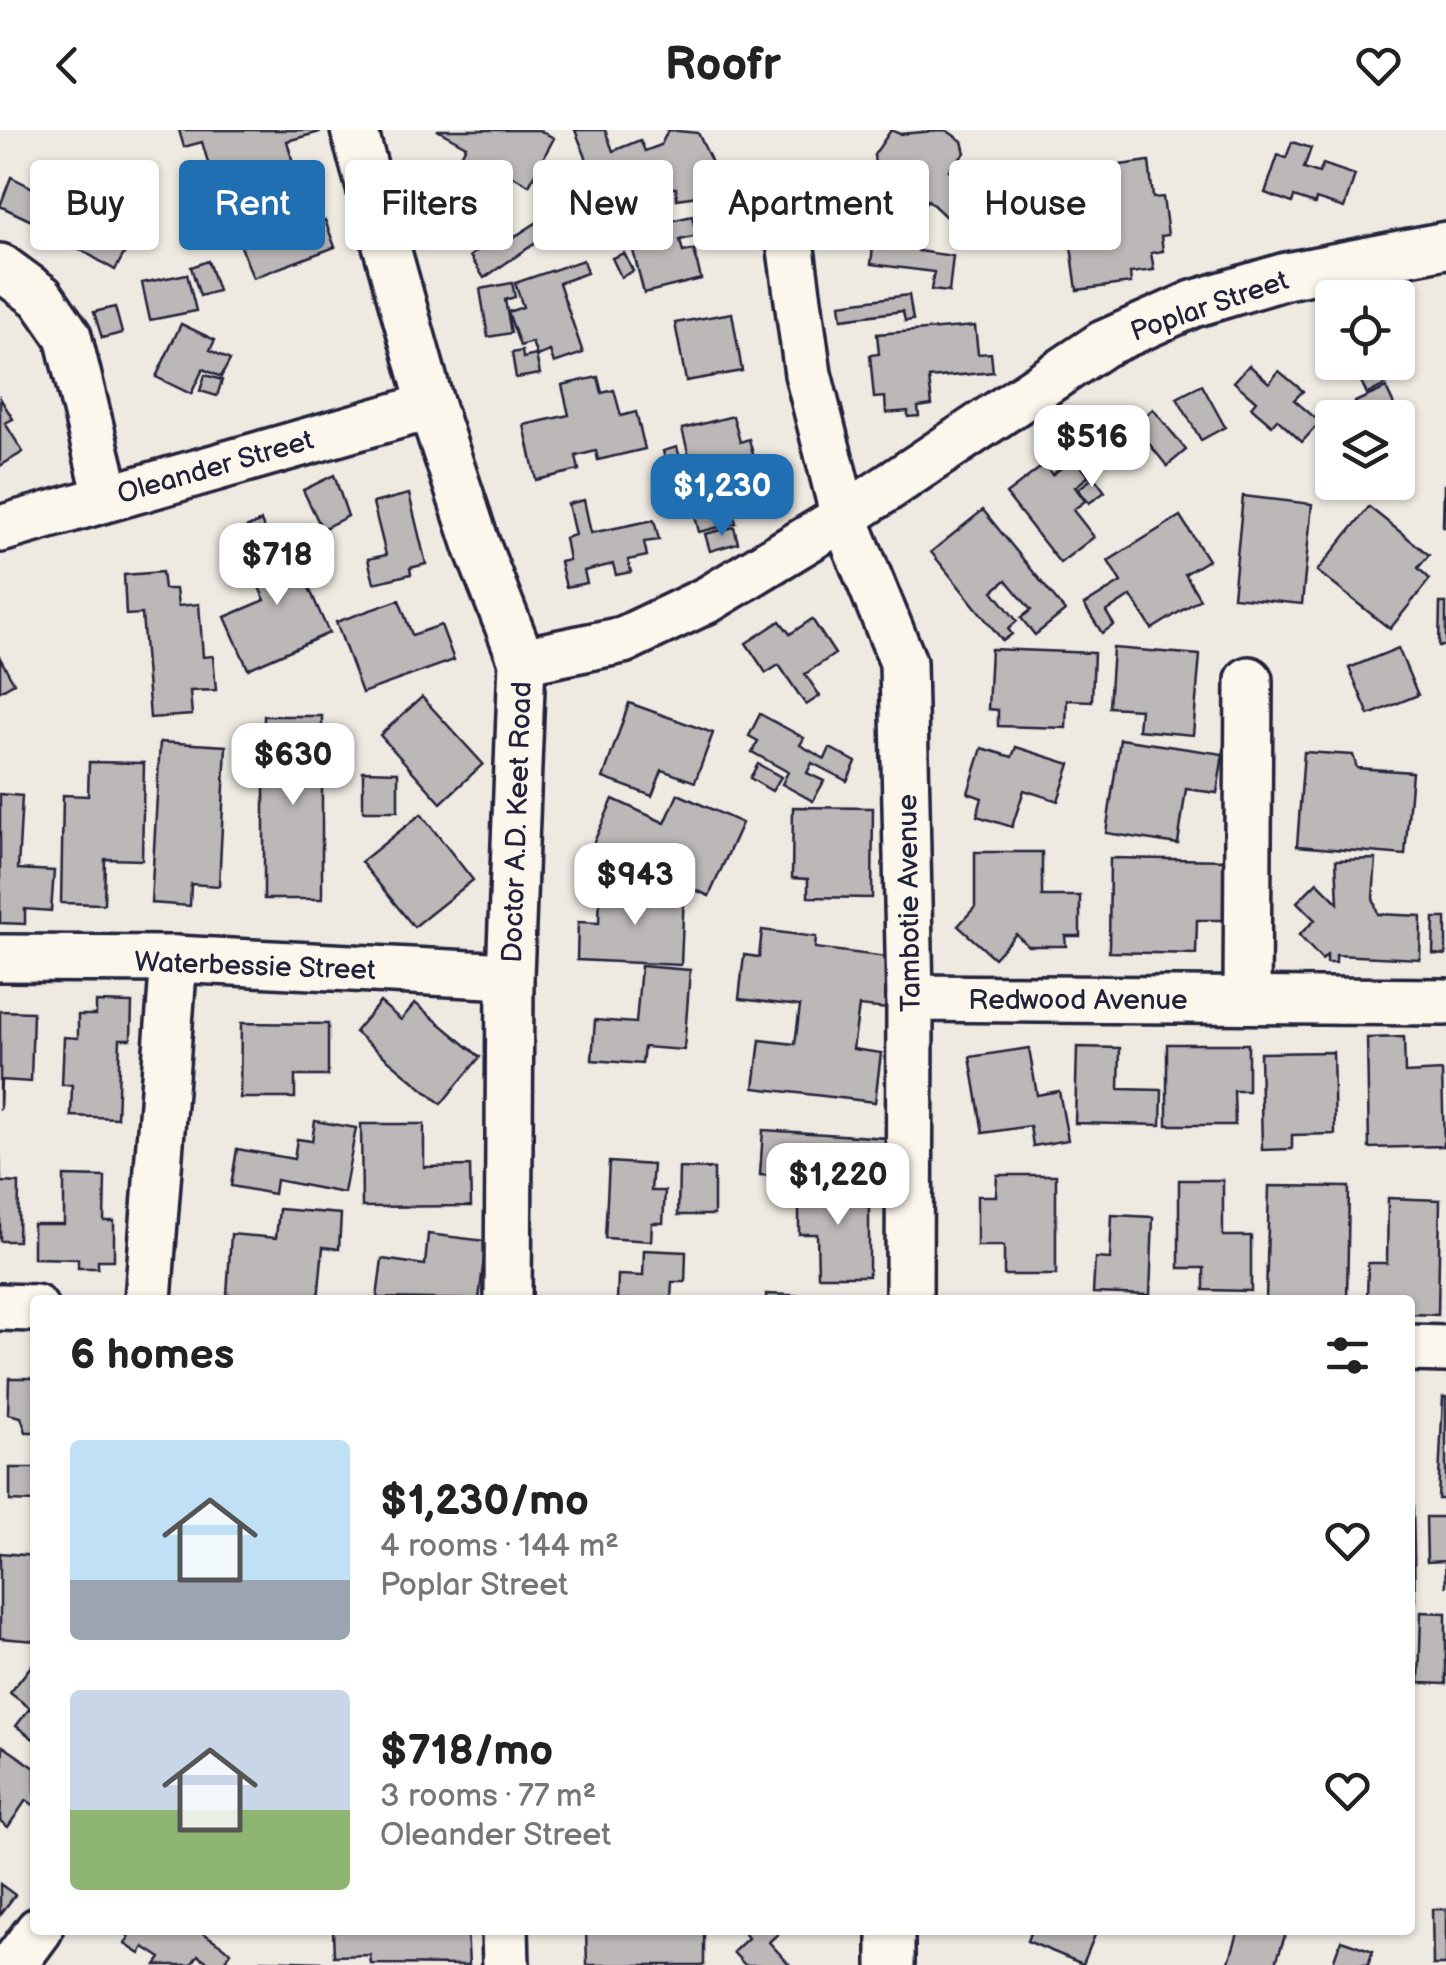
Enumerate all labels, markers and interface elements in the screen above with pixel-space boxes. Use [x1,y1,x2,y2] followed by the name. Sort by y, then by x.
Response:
[40,38,95,93] icon: back
[665,38,781,93] text: Roofr
[1351,38,1406,93] icon: heart
[30,160,159,250] chip: Buy
[179,160,325,250] chip: Rent
[345,160,513,250] chip: Filters
[533,160,673,250] chip: New
[693,160,929,250] chip: Apartment
[949,160,1121,250] chip: House
[1126,264,1293,349] street label: Poplar Street
[1315,280,1415,500] map controls
[1315,280,1415,380] button: locate
[1315,400,1415,500] button: layers
[1033,405,1151,490] pin: $516
[1056,418,1128,457] text: $516
[114,424,318,511] street label: Oleander Street
[641,454,803,539] pin: $1,230
[673,467,771,506] text: $1,230
[218,523,336,608] pin: $718
[241,536,313,575] text: $718
[496,681,539,963] street label: Doctor A.D. Keet Road
[234,723,352,808] pin: $630
[253,736,333,775] text: $630
[891,794,928,1012] street label: Tambotie Avenue
[576,843,694,928] pin: $943
[596,856,674,895] text: $943
[134,946,377,987] street label: Waterbessie Street
[968,984,1188,1017] street label: Redwood Avenue
[757,1143,919,1228] pin: $1,220
[788,1156,888,1195] text: $1,220
[1320,1328,1375,1383] icon: filters
[70,1330,234,1381] text: 6 homes
[380,1476,589,1527] text: $1,230/mo
[150,1480,270,1600] icon: home
[1320,1513,1375,1568] icon: heart
[380,1527,619,1566] text: 4 rooms · 144 m²
[380,1566,568,1605] text: Poplar Street
[380,1726,553,1777] text: $718/mo
[150,1730,270,1850] icon: home
[1320,1763,1375,1818] icon: heart
[380,1777,596,1816] text: 3 rooms · 77 m²
[380,1816,611,1855] text: Oleander Street

